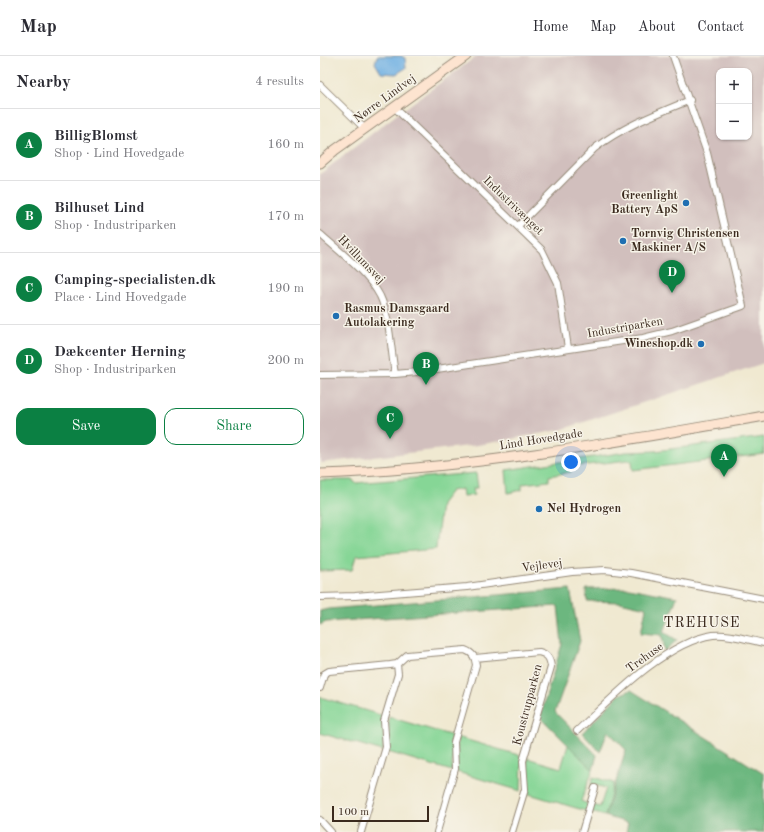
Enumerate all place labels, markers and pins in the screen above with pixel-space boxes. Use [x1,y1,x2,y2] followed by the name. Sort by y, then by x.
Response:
[611,190,679,216] place label: Greenlight Battery ApS
[681,198,691,208] marker: Greenlight Battery ApS
[631,228,740,254] place label: Tornvig Christensen Maskiner A/S
[618,236,628,246] marker: Tornvig Christensen Maskiner A/S
[659,260,685,293] pin: D
[344,303,450,329] place label: Rasmus Damsgaard Autolakering
[331,311,341,321] marker: Rasmus Damsgaard Autolakering
[624,338,693,350] place label: Wineshop.dk
[696,339,706,349] marker: Wineshop.dk
[413,352,439,385] pin: B
[377,406,403,439] pin: C
[711,444,737,477] pin: A
[547,503,622,515] place label: Nel Hydrogen
[534,504,544,514] marker: Nel Hydrogen

